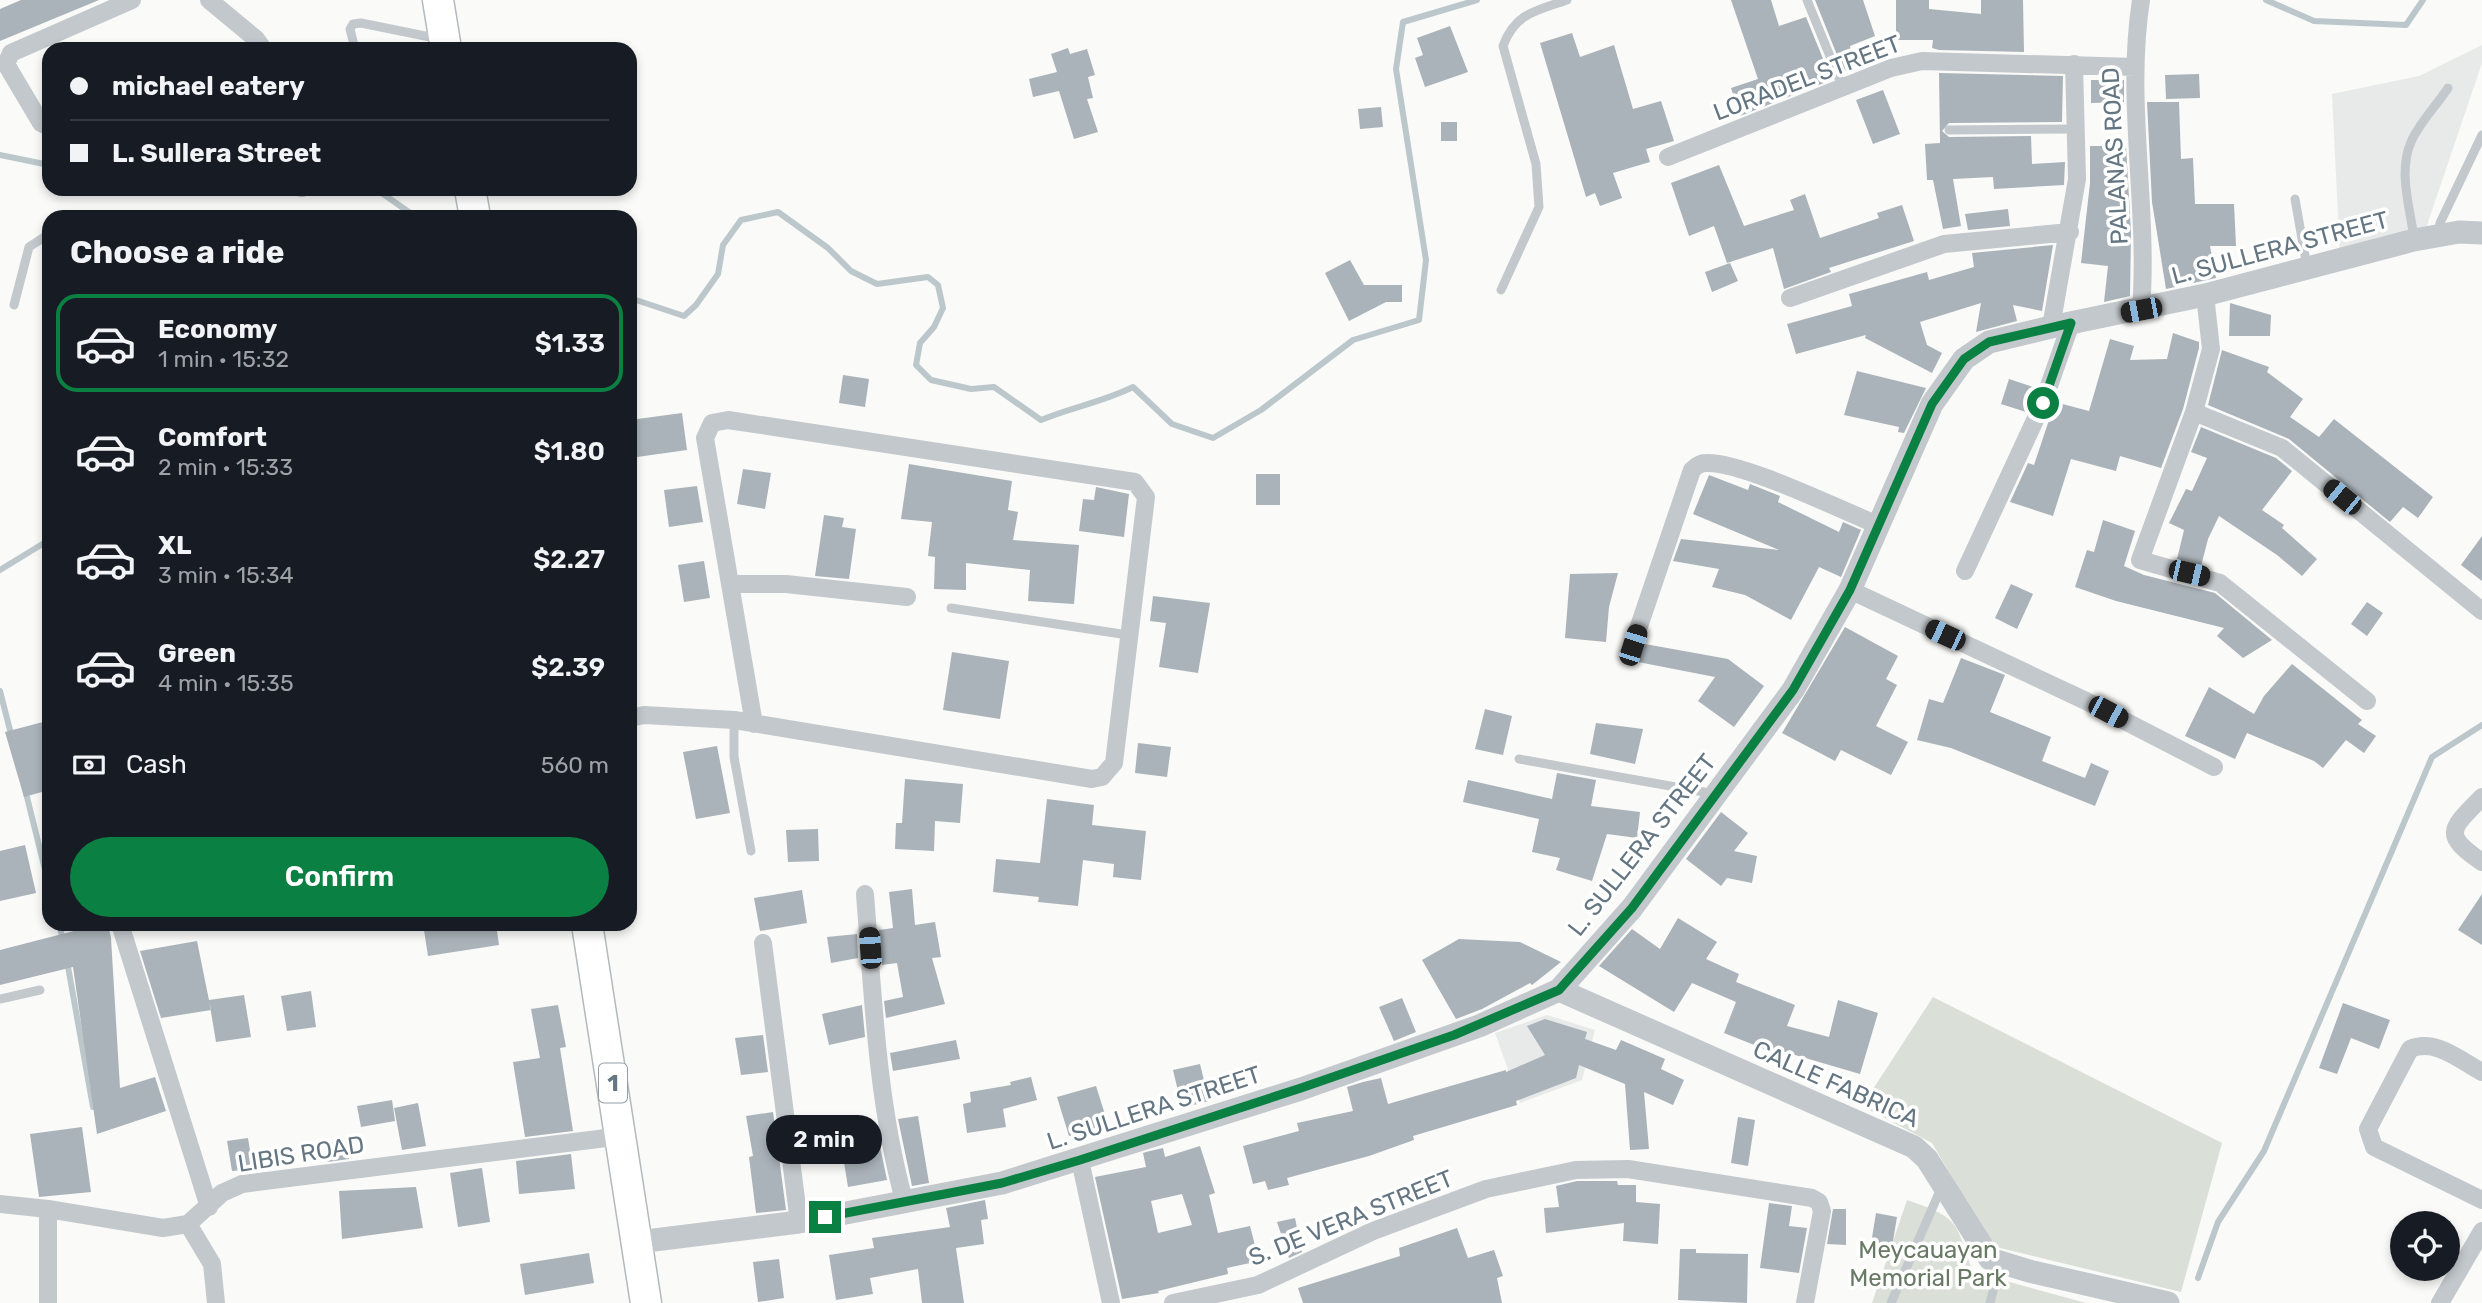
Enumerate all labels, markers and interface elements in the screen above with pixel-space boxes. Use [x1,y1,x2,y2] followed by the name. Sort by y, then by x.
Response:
[1709,29,1905,127] street label: LORADEL STREET
[2096,67,2134,245] street label: PALANAS ROAD
[112,71,305,102] text: michael eatery
[112,138,321,169] text: L. Sullera Street
[2169,206,2391,290] street label: L. SULLERA STREET
[70,233,284,271] text: Choose a ride
[2119,296,2164,324] car
[74,312,137,375] icon: car
[158,314,277,345] text: Economy
[535,328,605,359] text: $1.33
[158,345,289,373] text: 1 min · 15:32
[2027,387,2059,419] route start
[74,420,137,483] icon: car
[158,422,267,453] text: Comfort
[534,436,605,467] text: $1.80
[158,453,293,481] text: 2 min · 15:33
[2320,476,2365,518] car
[74,528,137,591] icon: car
[158,530,191,561] text: XL
[533,544,605,575] text: $2.27
[2167,558,2212,588] car
[158,561,294,589] text: 3 min · 15:34
[1922,617,1969,653] car
[1617,622,1650,668] car
[74,636,137,699] icon: car
[158,638,236,669] text: Green
[531,652,605,683] text: $2.39
[158,669,294,697] text: 4 min · 15:35
[2085,693,2132,731] car
[70,746,108,784] icon: cash
[1562,748,1722,942] street label: L. SULLERA STREET
[126,749,187,780] text: Cash
[541,751,609,779] text: 560 m
[70,837,609,917] button: Confirm
[859,926,882,970] car
[1749,1035,1923,1133] street label: CALLE FABRICA
[1044,1060,1265,1156] street label: L. SULLERA STREET
[599,1064,627,1102] road number: 1
[767,1116,883,1164] callout: 2 min
[793,1125,855,1153] text: 2 min
[236,1130,366,1178] street label: LIBIS ROAD
[1245,1164,1457,1272] street label: S. DE VERA STREET
[809,1201,841,1233] route end
[2390,1211,2460,1281] map controls
[2390,1211,2460,1281] button: locate
[1849,1236,2007,1292] park label: Meycauayan Memorial Park

